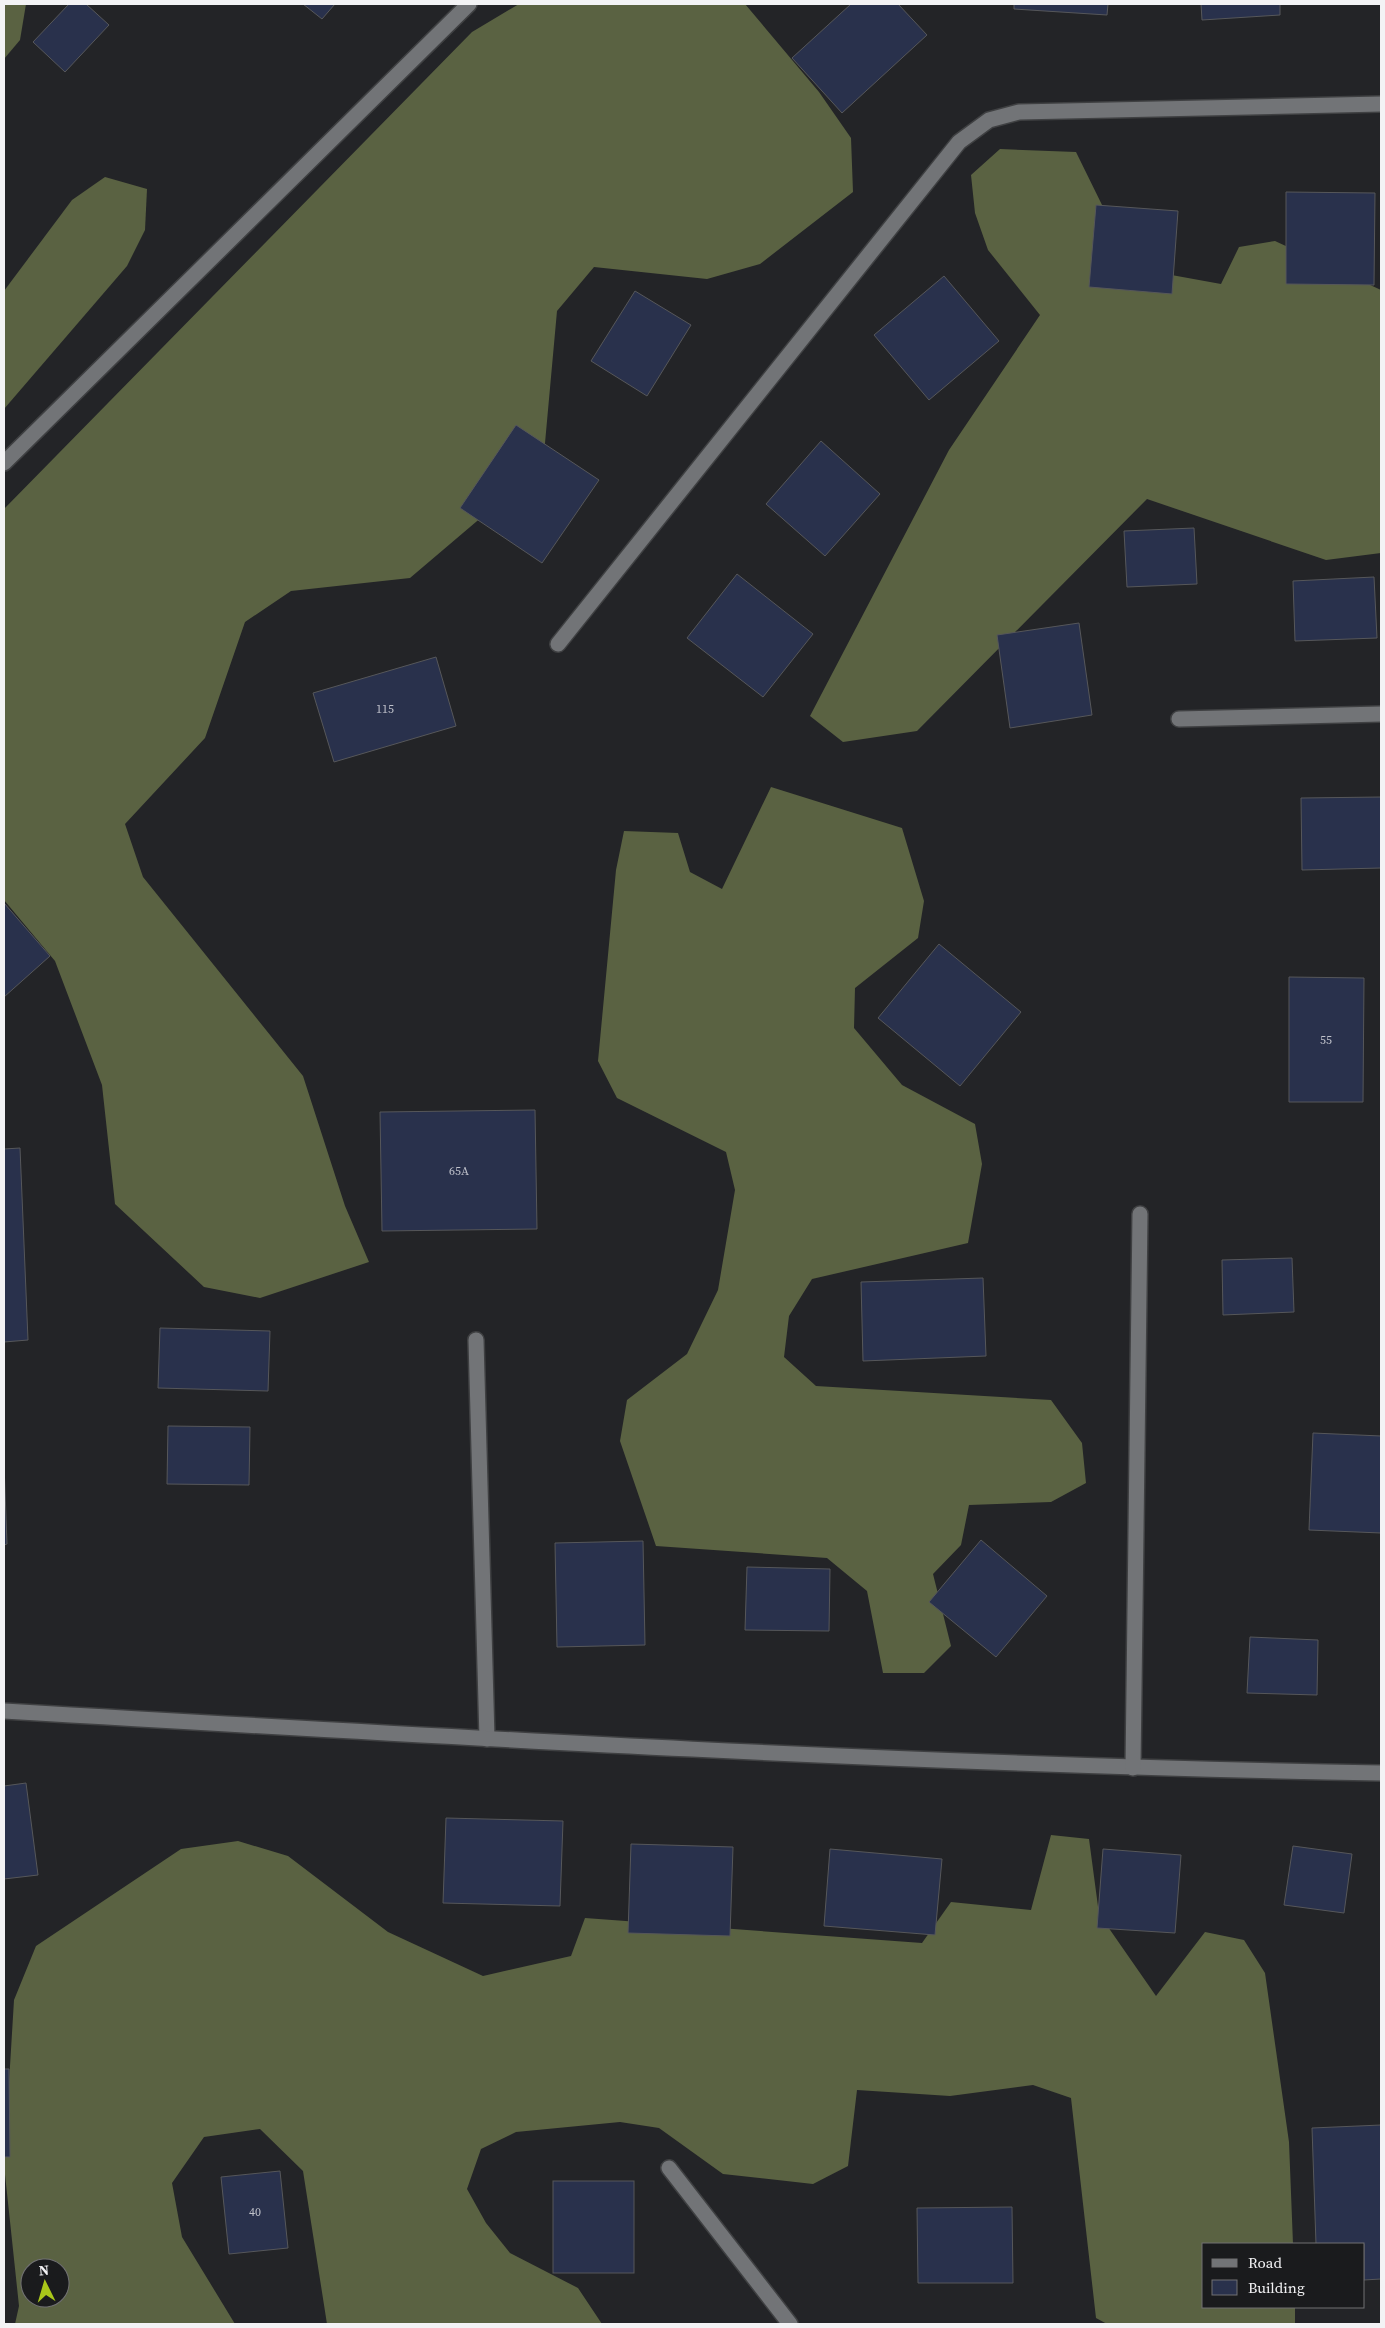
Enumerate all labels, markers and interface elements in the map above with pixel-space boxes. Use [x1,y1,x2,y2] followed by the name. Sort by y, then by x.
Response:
[376,701,394,717] house number: 115
[1320,1032,1332,1048] house number: 55
[449,1163,469,1179] house number: 65А
[249,2204,261,2220] house number: 40
[1202,2243,1365,2308] legend
[1248,2252,1282,2273] text: Road
[20,2258,70,2308] north arrow
[38,2260,50,2280] text: N
[1248,2277,1305,2298] text: Building

